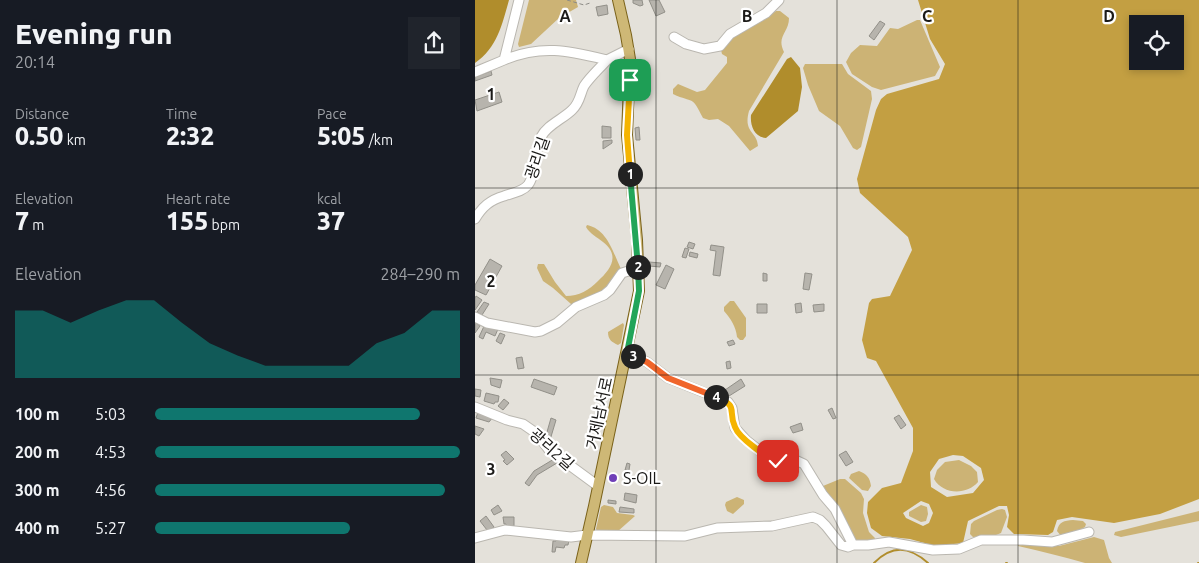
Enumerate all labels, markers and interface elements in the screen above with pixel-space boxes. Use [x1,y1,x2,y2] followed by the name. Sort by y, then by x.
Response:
[559,7,571,25] text: A
[742,7,752,25] text: B
[922,7,932,25] text: C
[1103,7,1115,25] text: D
[1129,15,1184,70] map controls
[1129,15,1184,70] button: locate
[408,17,460,69] button: share
[15,18,173,49] text: Evening run
[15,53,55,71] text: 20:14
[609,59,651,101] pin
[616,66,644,94] icon: arrive
[486,85,496,103] text: 1
[15,106,69,122] text: Distance
[166,106,197,122] text: Time
[317,106,347,122] text: Pace
[15,122,63,150] text: 0.50
[166,122,214,150] text: 2:32
[317,122,365,150] text: 5:05
[63,132,86,148] text: km
[365,132,393,148] text: /km
[521,134,553,182] street label: 광리길
[617,162,643,186] pin: 1
[627,166,634,182] text: 1
[15,191,73,207] text: Elevation
[166,191,230,207] text: Heart rate
[317,191,341,207] text: kcal
[15,207,29,235] text: 7
[166,207,208,235] text: 155
[317,207,345,235] text: 37
[29,217,44,233] text: m
[208,217,240,233] text: bpm
[625,254,651,280] pin: 2
[635,259,642,275] text: 2
[15,265,82,283] text: Elevation
[380,265,460,283] text: 284–290 m
[486,272,496,290] text: 2
[621,344,645,368] pin: 3
[630,348,637,364] text: 3
[583,375,616,451] street label: 거제남서로
[703,384,729,410] pin: 4
[713,389,720,405] text: 4
[15,405,60,423] text: 100 m
[95,405,126,423] text: 5:03
[526,425,578,473] street label: 광리2길
[757,440,799,482] pin
[15,443,60,461] text: 200 m
[95,443,126,461] text: 4:53
[764,447,792,475] icon: check
[486,460,496,478] text: 3
[623,469,661,487] place label: S-OIL
[607,472,619,484] marker: S-OIL
[15,481,60,499] text: 300 m
[95,481,126,499] text: 4:56
[15,519,60,537] text: 400 m
[95,519,126,537] text: 5:27

